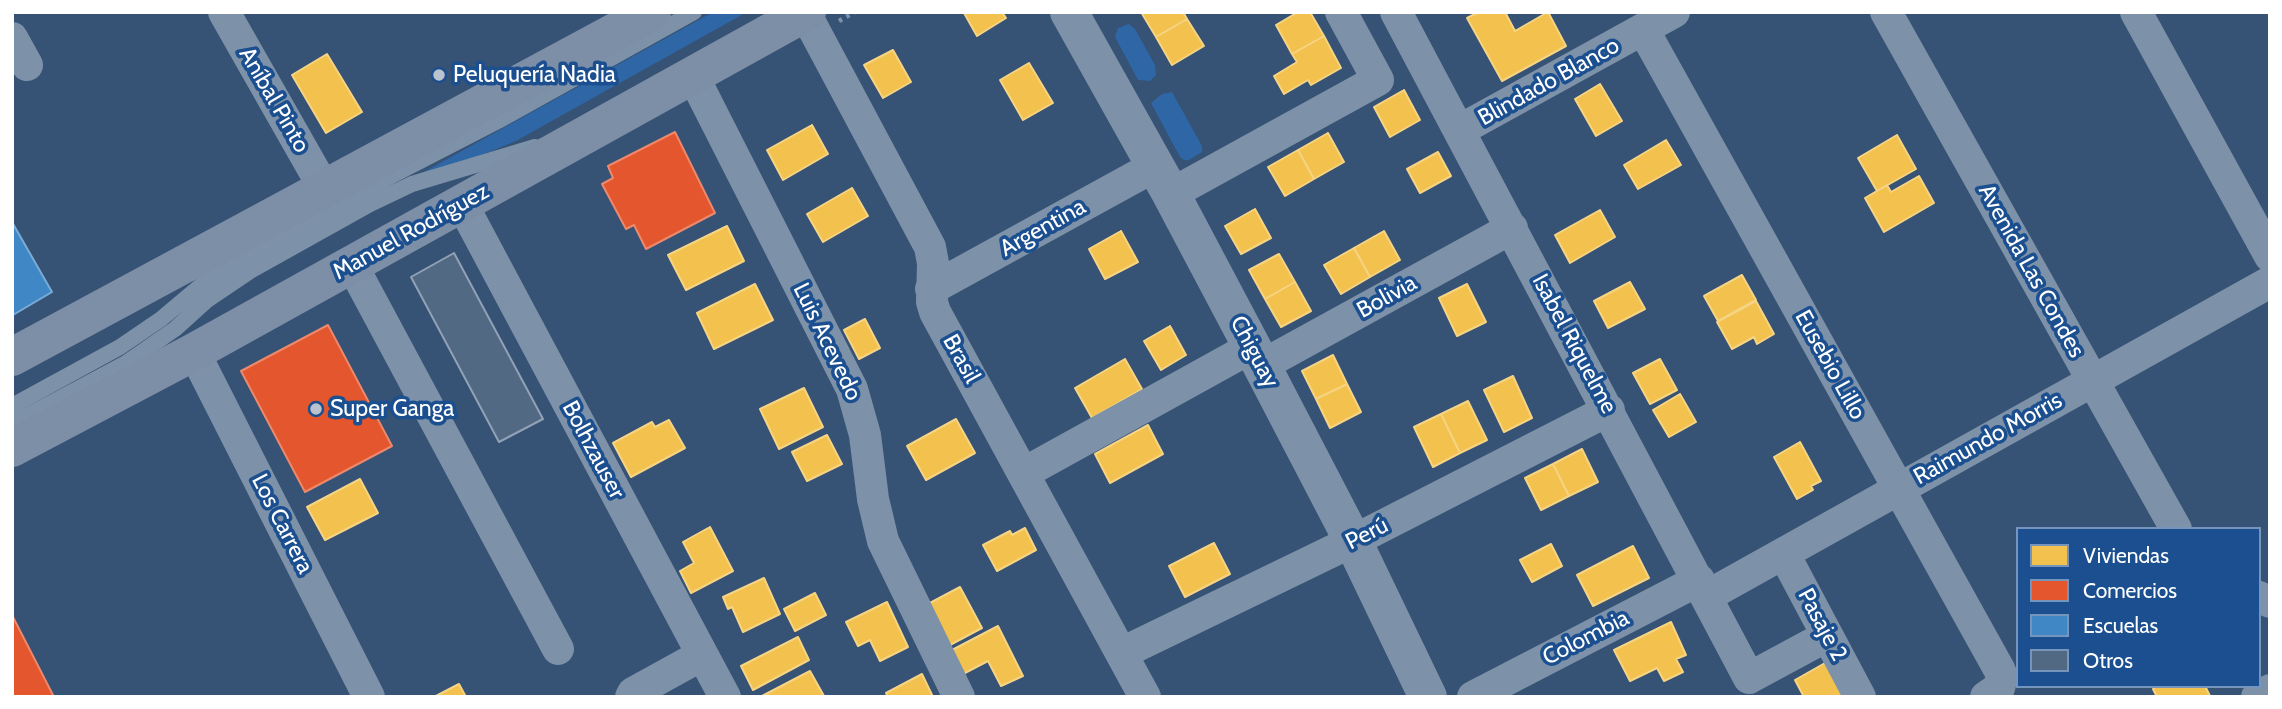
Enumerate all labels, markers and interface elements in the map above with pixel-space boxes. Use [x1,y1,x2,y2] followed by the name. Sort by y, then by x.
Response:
[1474,32,1624,132] street label: Blindado Blanco
[233,42,315,158] street label: Aníbal Pinto
[453,61,616,89] place label: Peluquería Nadia
[431,67,447,83] marker: Peluquería Nadia
[328,178,494,286] street label: Manuel Rodríguez
[1972,180,2090,362] street label: Avenida Las Condes
[995,193,1091,263] street label: Argentina
[1352,269,1422,325] street label: Bolivia
[1526,270,1622,418] street label: Isabel Riquelme
[787,279,867,405] street label: Luis Acevedo
[1789,305,1871,425] street label: Eusebio Lillo
[1224,311,1284,393] street label: Chiguay
[936,330,986,388] street label: Brasil
[1909,387,2067,491] street label: Raimundo Morris
[330,395,454,423] place label: Super Ganga
[556,396,630,504] street label: Bolhzauser
[308,401,324,417] marker: Super Ganga
[245,470,319,578] street label: Los Carrera
[1341,512,1393,556] street label: Perú
[2016,527,2261,688] legend
[2083,543,2169,568] text: Viviendas
[2083,578,2177,603] text: Comercios
[1791,584,1853,666] street label: Pasaje 2
[1538,605,1634,671] street label: Colombia
[2083,613,2158,638] text: Escuelas
[2083,648,2133,673] text: Otros

